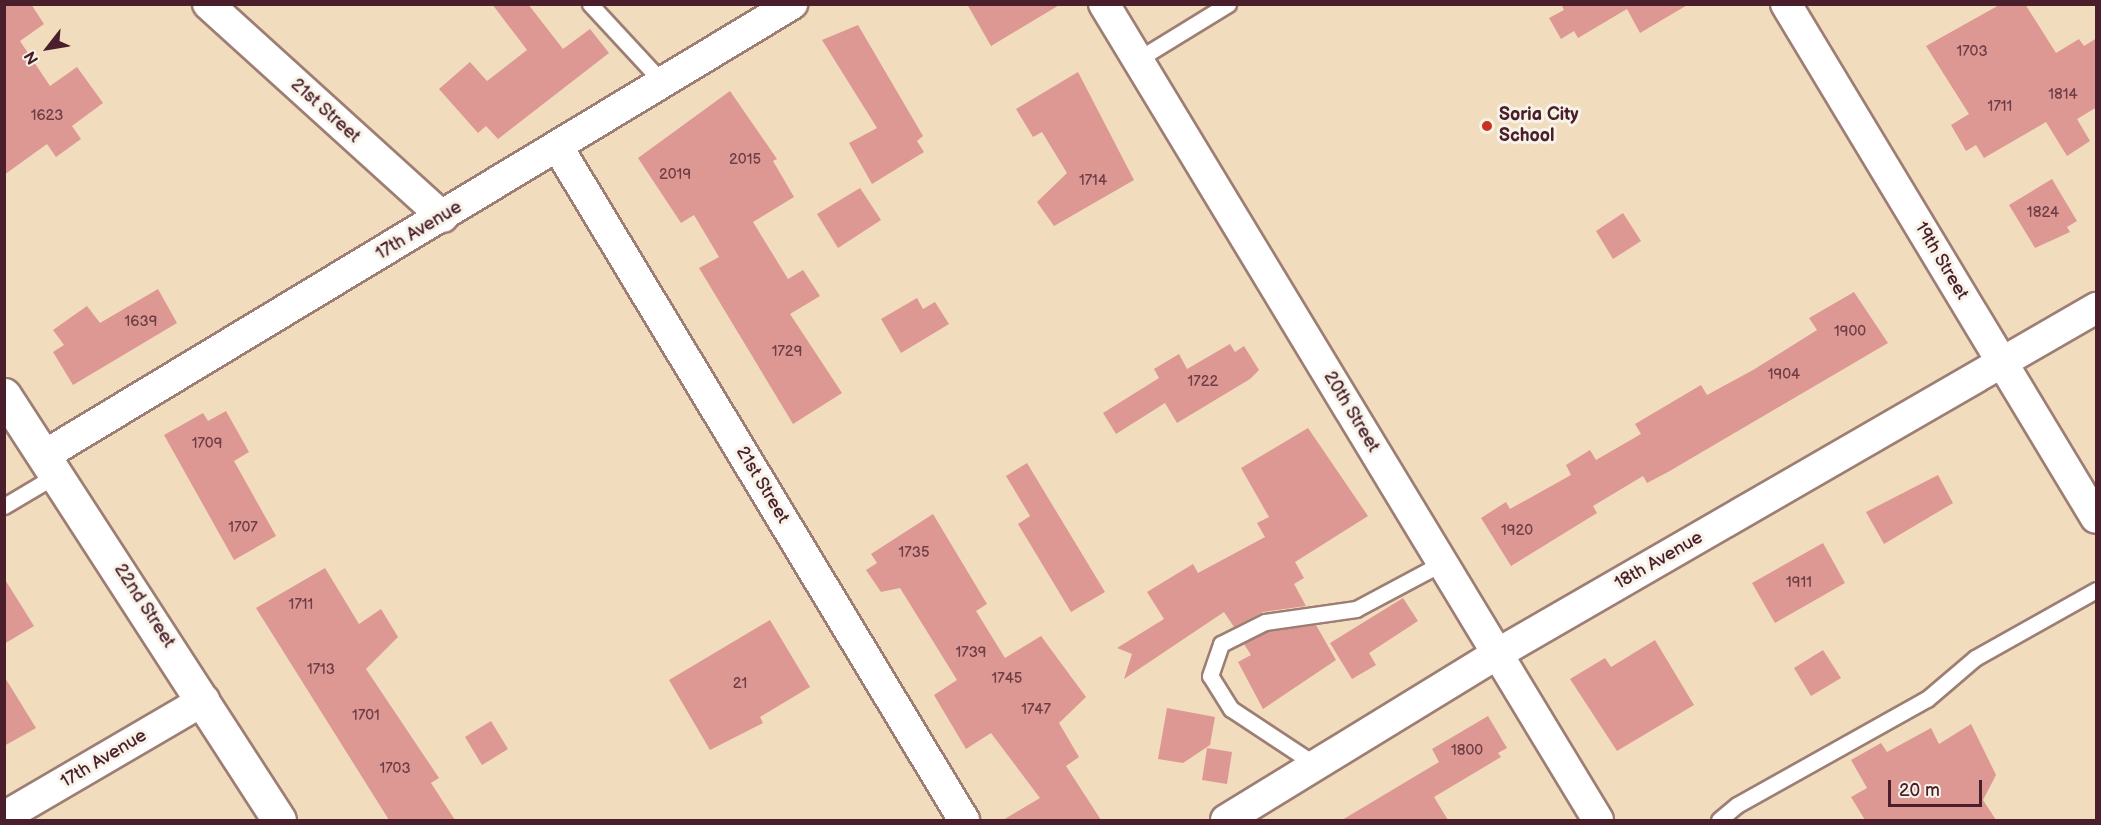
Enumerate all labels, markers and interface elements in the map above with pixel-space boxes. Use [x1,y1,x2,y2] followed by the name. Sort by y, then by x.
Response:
[18,18,78,78] north arrow
[1956,43,1988,61] house number: 1703
[21,47,43,68] text: N
[286,74,364,148] street label: 21st Street
[2048,86,2078,104] house number: 1814
[1988,98,2012,116] house number: 1711
[1499,105,1578,148] place label: Soria City School
[31,107,63,125] house number: 1623
[1480,119,1494,133] marker: Soria City School
[729,151,761,169] house number: 2015
[659,166,691,184] house number: 2019
[1079,172,1107,190] house number: 1714
[372,197,466,265] street label: 17th Avenue
[2027,204,2059,222] house number: 1824
[1909,218,1973,304] street label: 19th Street
[125,313,157,331] house number: 1639
[1834,323,1866,341] house number: 1900
[772,343,802,361] house number: 1729
[1768,366,1800,384] house number: 1904
[1318,367,1384,457] street label: 20th Street
[1188,373,1218,391] house number: 1722
[192,435,222,453] house number: 1709
[731,443,793,527] street label: 21st Street
[228,519,258,537] house number: 1707
[1501,522,1533,540] house number: 1920
[1611,527,1707,595] street label: 18th Avenue
[899,544,929,562] house number: 1735
[109,560,179,652] street label: 22nd Street
[1786,574,1812,592] house number: 1911
[289,596,313,614] house number: 1711
[955,644,987,662] house number: 1739
[307,661,335,679] house number: 1713
[992,670,1022,688] house number: 1745
[733,675,747,693] house number: 21
[1021,701,1051,719] house number: 1747
[352,707,380,725] house number: 1701
[57,725,151,793] street label: 17th Avenue
[1451,742,1483,760] house number: 1800
[379,760,411,778] house number: 1703
[1891,768,1986,806] scale bar
[1899,780,1940,801] text: 20 m

